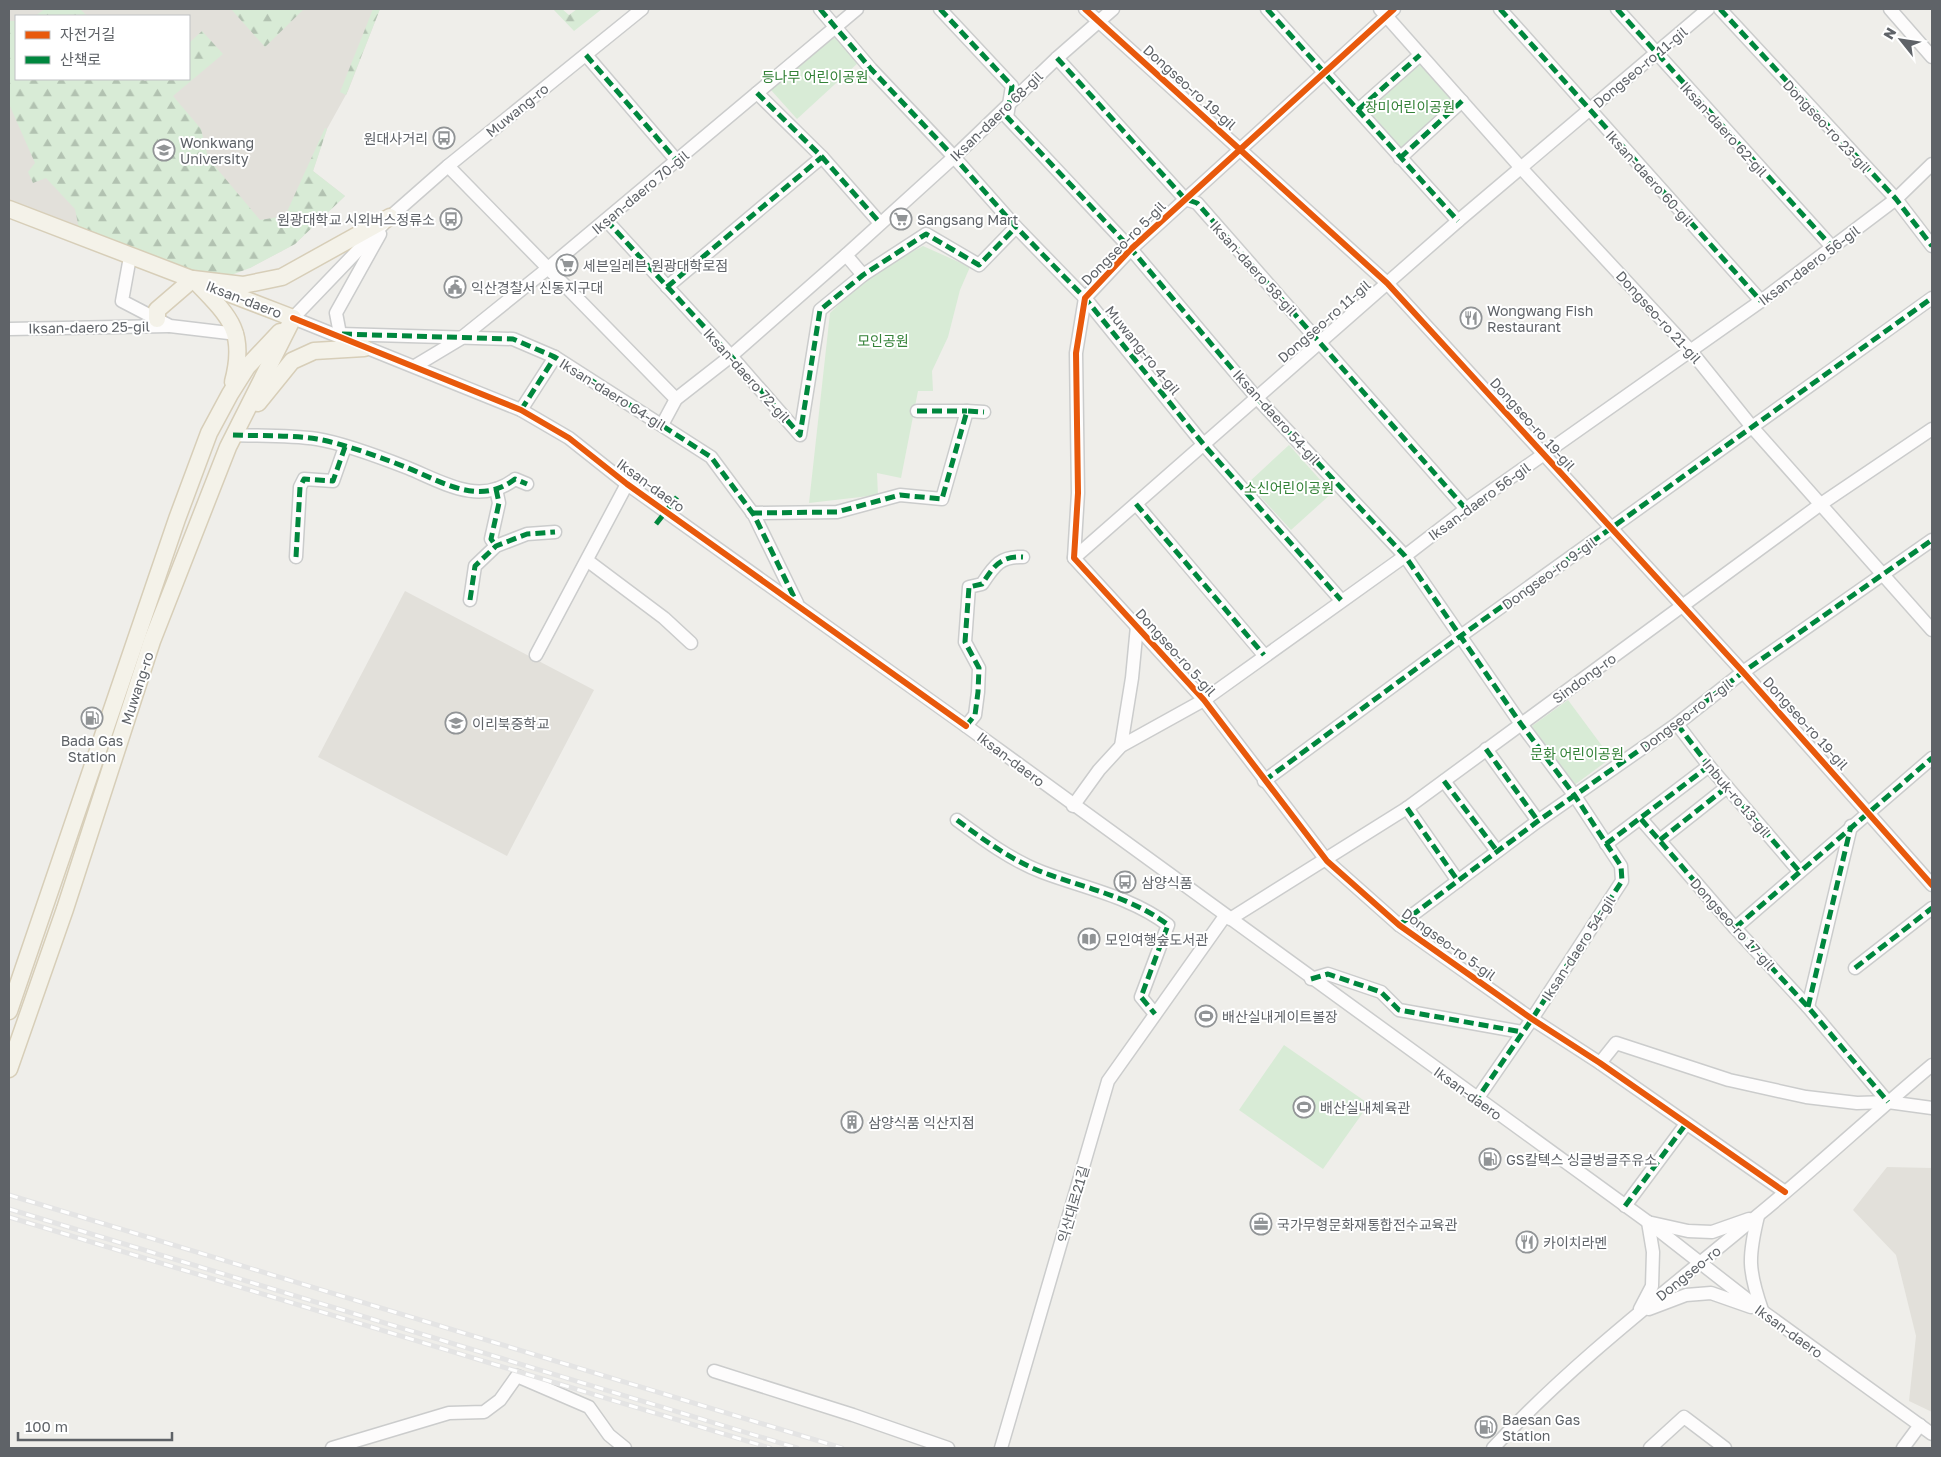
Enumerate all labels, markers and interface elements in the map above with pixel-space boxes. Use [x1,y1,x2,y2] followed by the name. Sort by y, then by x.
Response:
[15,15,190,80] legend
[1876,15,1926,65] north arrow
[1589,23,1691,111] street label: Dongseo-ro 11-gil
[1879,24,1899,42] text: N
[60,25,115,43] text: 자전거길
[1140,41,1240,133] street label: Dongseo-ro 19-gil
[60,50,101,68] text: 산책로
[946,67,1046,165] street label: Iksan-daero 68-gil
[762,68,868,85] park label: 등나무 어린이공원
[1780,76,1874,176] street label: Dongseo-ro 23-gil
[1677,78,1771,180] street label: Iksan-daero 62-gil
[482,80,552,140] street label: Muwang-ro
[1365,98,1455,115] park label: 장미어린이공원
[432,126,456,150] bus stop icon: 원대사거리
[1603,127,1697,229] street label: Iksan-daero 60-gil
[364,130,428,147] place label: 원대사거리
[180,134,254,167] place label: Wonkwang University
[152,138,176,162] school or university icon: Wonkwang University
[588,146,692,238] street label: Iksan-daero 70-gil
[1077,197,1169,289] street label: Dongseo-ro 5-gil
[439,207,463,231] bus stop icon: 원광대학교 시외버스정류소
[889,207,913,231] supermarket icon: Sangsang Mart
[277,211,435,228] place label: 원광대학교 시외버스정류소
[917,211,1018,228] place label: Sangsang Mart
[1207,217,1301,319] street label: Iksan-daero 58-gil
[1755,221,1863,309] street label: Iksan-daero 56-gil
[555,253,579,277] supermarket icon: 세븐일레븐 원광대학로점
[583,257,728,274] place label: 세븐일레븐 원광대학로점
[1613,267,1705,367] street label: Dongseo-ro 21-gil
[443,275,467,299] public building icon: 익산경찰서 신동지구대
[1274,276,1374,366] street label: Dongseo-ro 11-gil
[204,277,284,321] street label: Iksan-daero
[471,279,603,296] place label: 익산경찰서 신동지구대
[1102,302,1184,398] street label: Muwang-ro 4-gil
[1487,302,1593,335] place label: Wongwang Fish Restaurant
[1459,306,1483,330] restaurant icon: Wongwang Fish Restaurant
[28,317,150,337] street label: Iksan-daero 25-gil
[700,324,794,426] street label: Iksan-daero 72-gil
[857,332,909,349] park label: 모인공원
[557,354,669,434] street label: Iksan-daero 64-gil
[1230,366,1324,468] street label: Iksan-daero 54-gil
[1487,374,1579,474] street label: Dongseo-ro 19-gil
[614,455,688,515] street label: Iksan-daero
[1425,458,1533,544] street label: Iksan-daero 56-gil
[1244,479,1334,496] park label: 소신어린이공원
[1498,533,1600,613] street label: Dongseo-ro 9-gil
[1132,605,1220,699] street label: Dongseo-ro 5-gil
[117,649,157,727] street label: Muwang-ro
[1549,649,1619,707] street label: Sindong-ro
[1760,673,1852,773] street label: Dongseo-ro 19-gil
[1636,675,1736,755] street label: Dongseo-ro 7-gil
[80,706,104,730] fuel station icon: Bada Gas Station
[444,711,468,735] school or university icon: 이리북중학교
[472,715,549,732] place label: 이리북중학교
[974,728,1048,790] street label: Iksan-daero
[61,732,123,765] place label: Bada Gas Station
[1530,745,1624,762] park label: 문화 어린이공원
[1699,755,1775,841] street label: Inbuk-ro 13-gil
[1113,870,1137,894] bus stop icon: 삼양식품
[1141,874,1193,891] place label: 삼양식품
[1687,874,1779,974] street label: Dongseo-ro 17-gil
[1538,892,1618,1004] street label: Iksan-daero 54-gil
[1399,904,1499,984] street label: Dongseo-ro 5-gil
[1077,927,1101,951] library icon: 모인여행숲도서관
[1105,931,1208,948] place label: 모인여행숲도서관
[1194,1004,1218,1028] sports icon: 배산실내게이트볼장
[1222,1008,1338,1025] place label: 배산실내게이트볼장
[1431,1063,1505,1123] street label: Iksan-daero
[1292,1095,1316,1119] sports icon: 배산실내체육관
[1320,1099,1410,1116] place label: 배산실내체육관
[840,1110,864,1134] building icon: 삼양식품 익산지점
[868,1114,975,1131] place label: 삼양식품 익산지점
[1478,1147,1502,1171] fuel station icon: GS칼텍스 싱글벙글주유소
[1506,1151,1657,1168] place label: GS칼텍스 싱글벙글주유소
[1054,1164,1092,1244] street label: 익산대로21길
[1249,1212,1273,1236] office icon: 국가무형문화재통합전수교육관
[1277,1216,1457,1233] place label: 국가무형문화재통합전수교육관
[1515,1230,1539,1254] restaurant icon: 카이치라멘
[1543,1234,1607,1251] place label: 카이치라멘
[1652,1242,1724,1304] street label: Dongseo-ro
[1752,1301,1826,1361] street label: Iksan-daero
[18,1410,171,1442] scale bar
[1502,1411,1580,1444] place label: Baesan Gas Station
[1474,1415,1498,1439] fuel station icon: Baesan Gas Station
[25,1417,68,1435] text: 100 m

